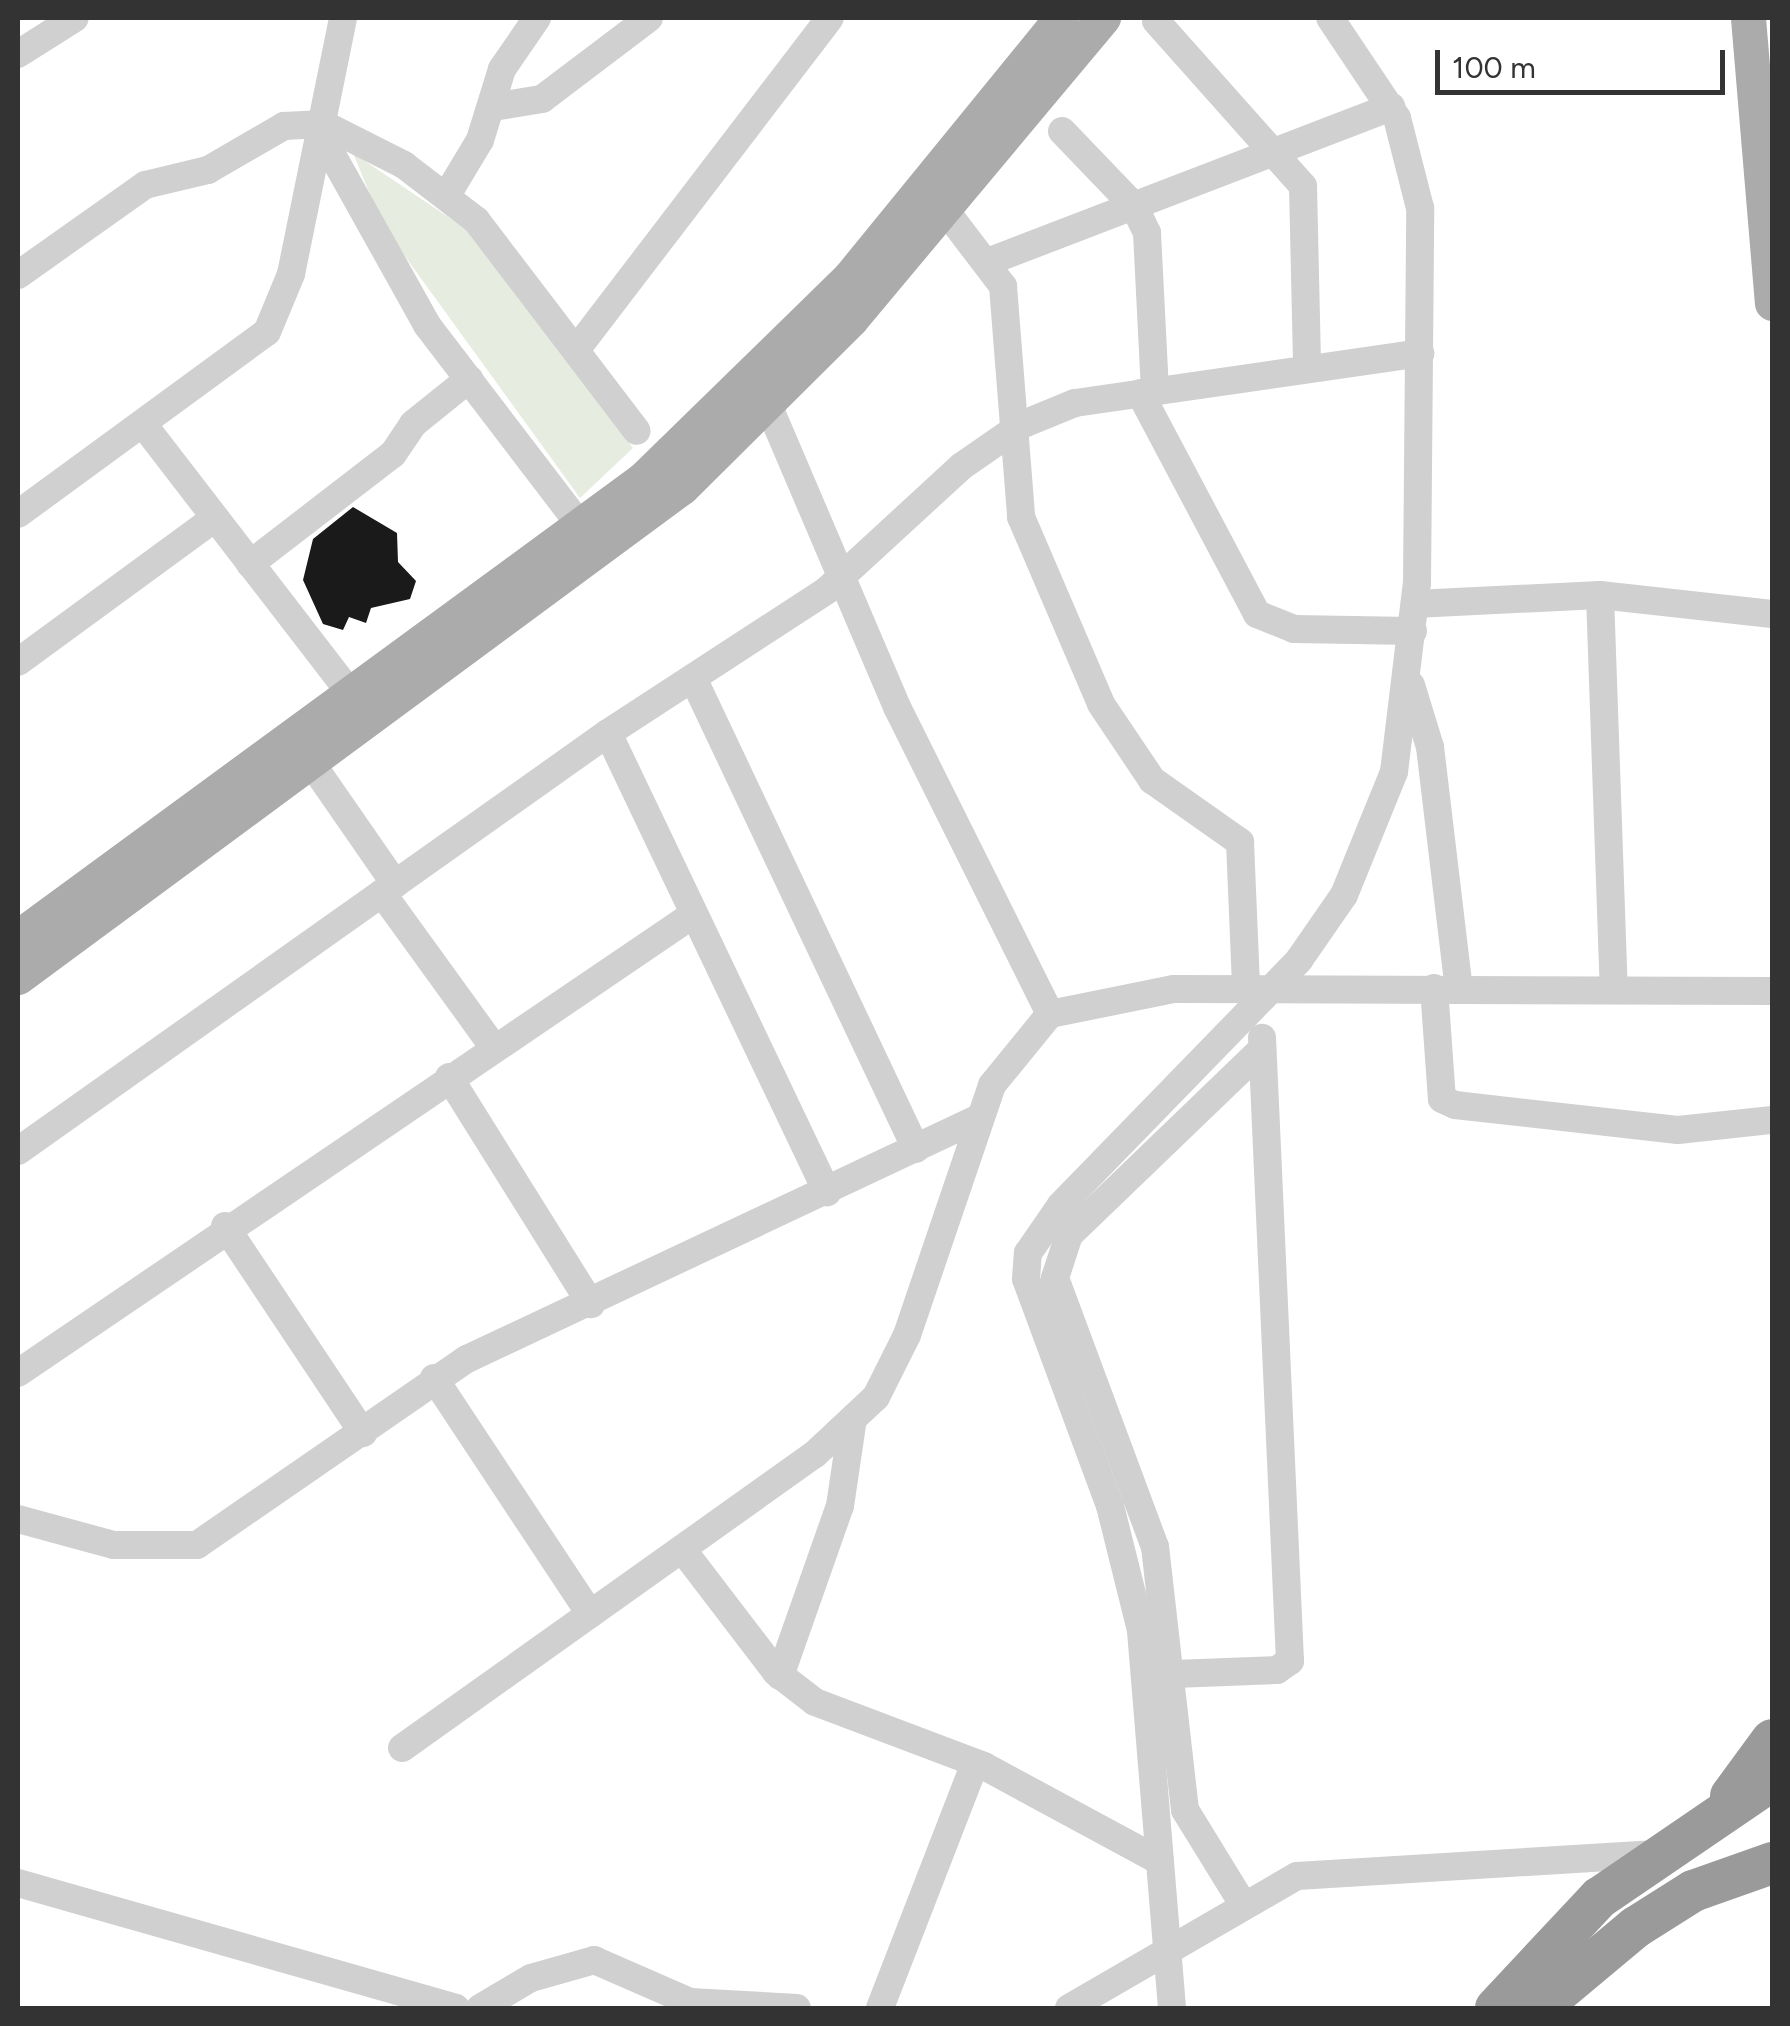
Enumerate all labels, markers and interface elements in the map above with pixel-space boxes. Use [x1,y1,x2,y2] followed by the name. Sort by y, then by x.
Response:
[1440,30,1730,92] scale bar
[1452,49,1536,86] text: 100 m

